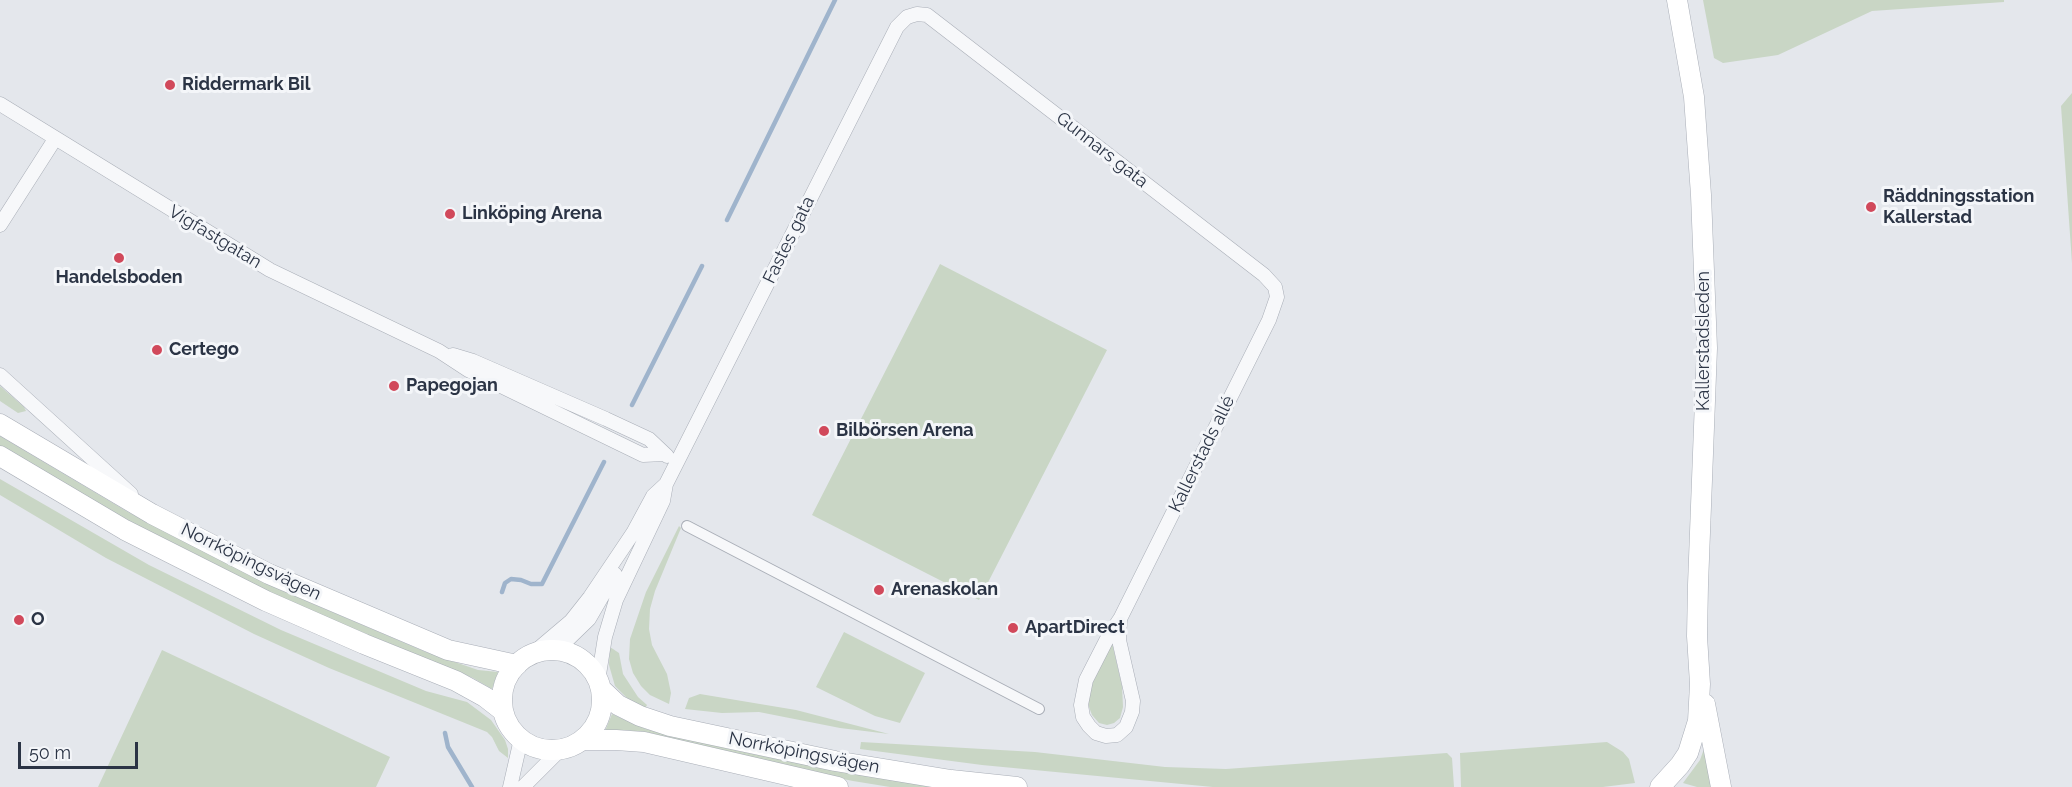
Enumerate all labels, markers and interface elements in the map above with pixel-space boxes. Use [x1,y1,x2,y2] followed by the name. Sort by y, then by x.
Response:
[182,74,310,96] place label: Riddermark Bil
[163,78,177,92] marker: Riddermark Bil
[1052,107,1152,193] street label: Gunnars gata
[1883,186,2034,228] place label: Räddningsstation Kallerstad
[759,193,819,287] street label: Fastes gata
[1864,200,1878,214] marker: Räddningsstation Kallerstad
[165,201,265,273] street label: Vigfastgatan
[462,203,602,225] place label: Linköping Arena
[443,207,457,221] marker: Linköping Arena
[112,251,126,265] marker: Handelsboden
[55,267,183,289] place label: Handelsboden
[1693,271,1715,411] street label: Kallerstadsleden
[169,339,239,361] place label: Certego
[150,343,164,357] marker: Certego
[406,375,498,397] place label: Papegojan
[387,379,401,393] marker: Papegojan
[1164,392,1240,516] street label: Kallerstads allé
[836,420,974,442] place label: Bilbörsen Arena
[817,424,831,438] marker: Bilbörsen Arena
[177,519,325,605] street label: Norrköpingsvägen
[891,579,998,601] place label: Arenaskolan
[872,583,886,597] marker: Arenaskolan
[31,609,45,631] place label: O
[12,613,26,627] marker: O
[1025,617,1125,639] place label: ApartDirect
[1006,621,1020,635] marker: ApartDirect
[727,728,881,778] street label: Norrköpingsvägen
[21,730,141,768] scale bar
[29,742,71,763] text: 50 m

